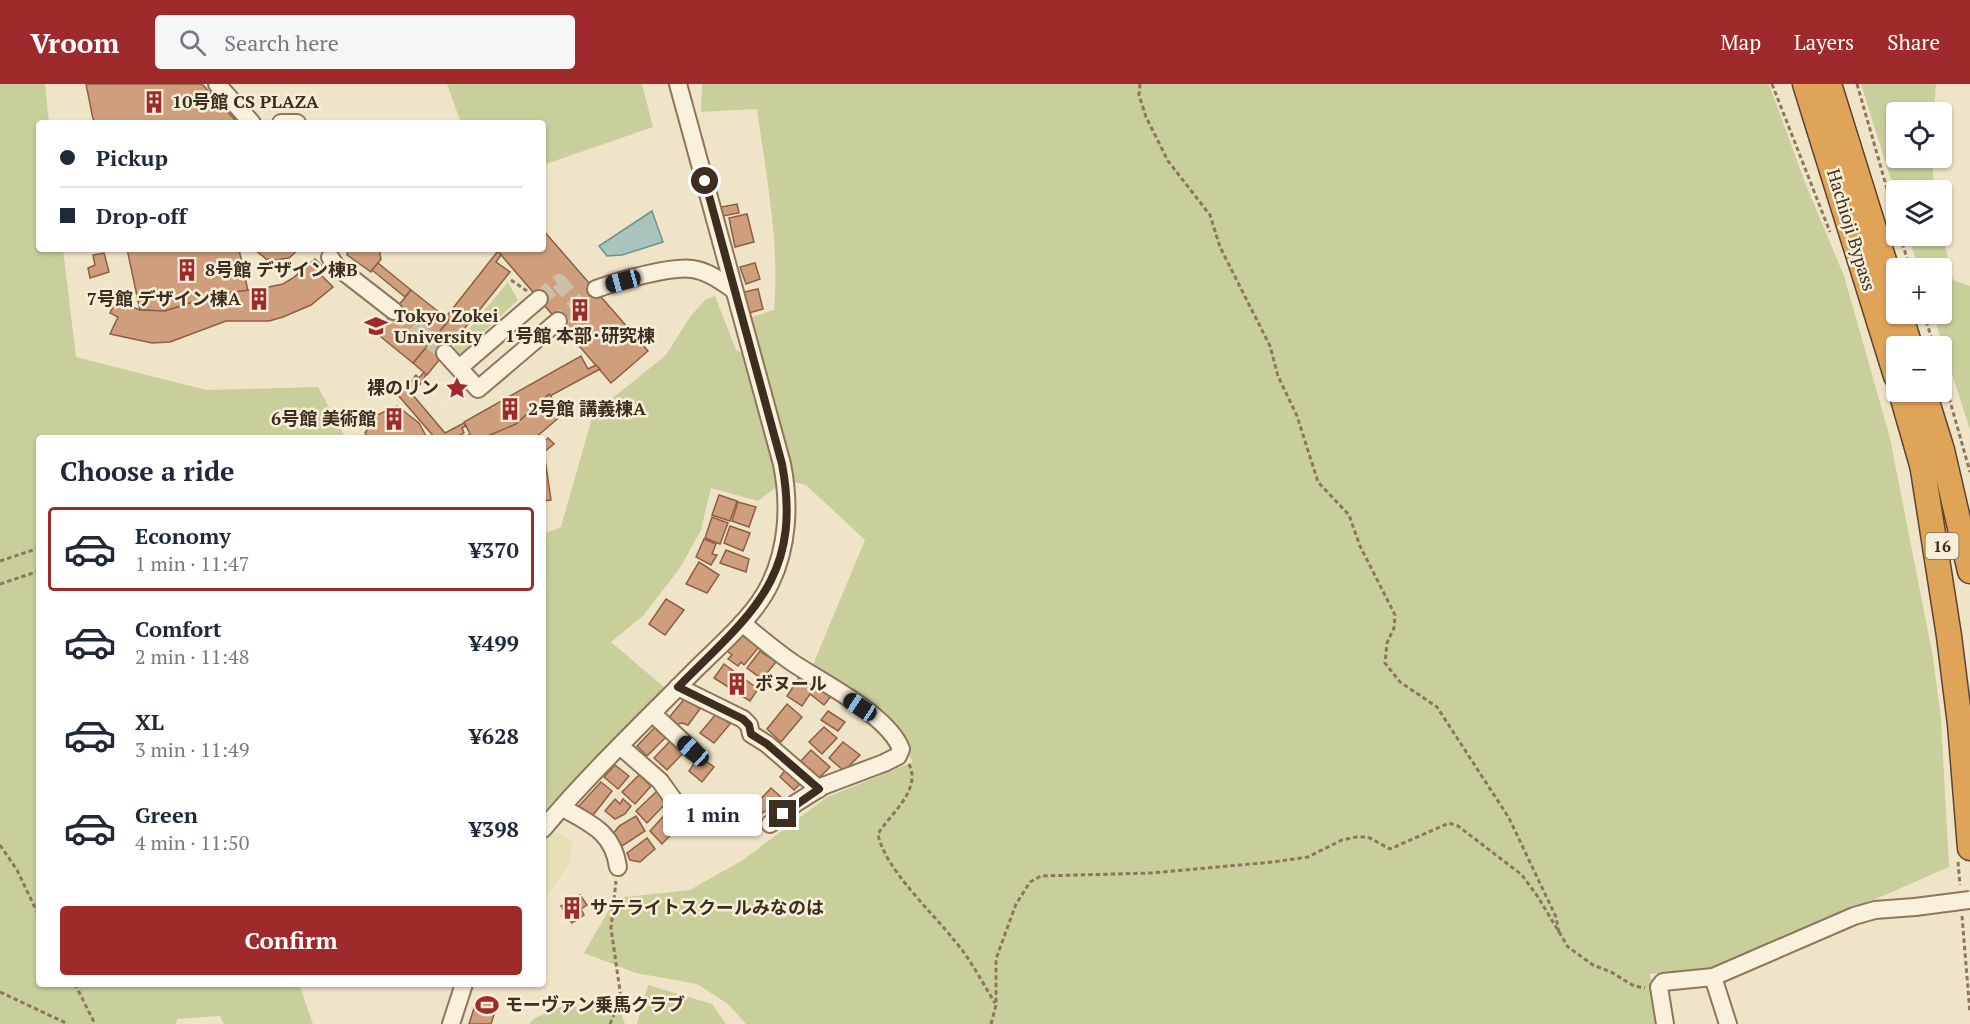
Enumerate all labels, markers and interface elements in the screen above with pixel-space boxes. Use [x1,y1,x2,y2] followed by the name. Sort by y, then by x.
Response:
[155,15,575,69] search box
[30,24,119,61] text: Vroom
[176,26,209,59] icon: search
[224,28,339,57] text: Search here
[1720,28,1761,56] text: Map
[1794,28,1854,56] text: Layers
[1887,28,1940,56] text: Share
[141,89,167,115] building icon: 10号館 CS PLAZA
[172,89,320,113] place label: 10号館 CS PLAZA
[1886,102,1952,402] map controls
[1886,102,1952,168] button: locate
[96,143,168,172] text: Pickup
[1822,166,1882,294] street label: Hachioji Bypass
[691,167,718,194] route start
[1886,180,1952,246] button: layers
[96,201,187,230] text: Drop-off
[174,257,200,283] building icon: 8号館 デザイン棟B
[205,257,358,281] place label: 8号館 デザイン棟B
[1886,258,1952,324] button: +
[603,268,643,294] car
[87,286,242,310] place label: 7号館 デザイン棟A
[246,286,272,312] building icon: 7号館 デザイン棟A
[567,297,593,323] building icon: 1号館 本部･研究棟
[394,303,498,348] place label: Tokyo Zokei University
[363,313,389,339] school or university icon: Tokyo Zokei University
[505,323,655,347] place label: 1号館 本部･研究棟
[1886,336,1952,402] button: −
[367,375,439,399] place label: 裸のリン
[444,375,470,401] place icon: 裸のリン
[497,396,523,422] building icon: 2号館 講義棟A
[528,396,647,420] place label: 2号館 講義棟A
[271,406,376,430] place label: 6号館 美術館
[381,406,407,432] building icon: 6号館 美術館
[60,453,235,489] text: Choose a ride
[135,521,231,550] text: Economy
[63,522,117,576] icon: car
[1926,533,1958,559] road number: 16
[469,535,519,564] text: ¥370
[135,550,249,577] text: 1 min · 11:47
[135,614,221,643] text: Comfort
[63,615,117,669] icon: car
[469,628,519,657] text: ¥499
[135,643,249,670] text: 2 min · 11:48
[724,671,750,697] building icon: ボヌール
[755,671,827,695] place label: ボヌール
[840,690,880,724] car
[135,707,164,736] text: XL
[63,708,117,762] icon: car
[469,721,519,750] text: ¥628
[674,732,712,770] car
[135,736,249,763] text: 3 min · 11:49
[663,793,762,835] callout: 1 min
[135,800,198,829] text: Green
[769,800,796,827] route end
[63,801,117,855] icon: car
[685,801,740,828] text: 1 min
[469,814,519,843] text: ¥398
[135,829,249,856] text: 4 min · 11:50
[559,895,585,921] building icon: サテライトスクールみなのは
[590,895,824,919] place label: サテライトスクールみなのは
[60,906,522,975] button: Confirm
[474,992,500,1018] sports icon: モーヴァン乗馬クラブ
[505,992,685,1016] place label: モーヴァン乗馬クラブ

